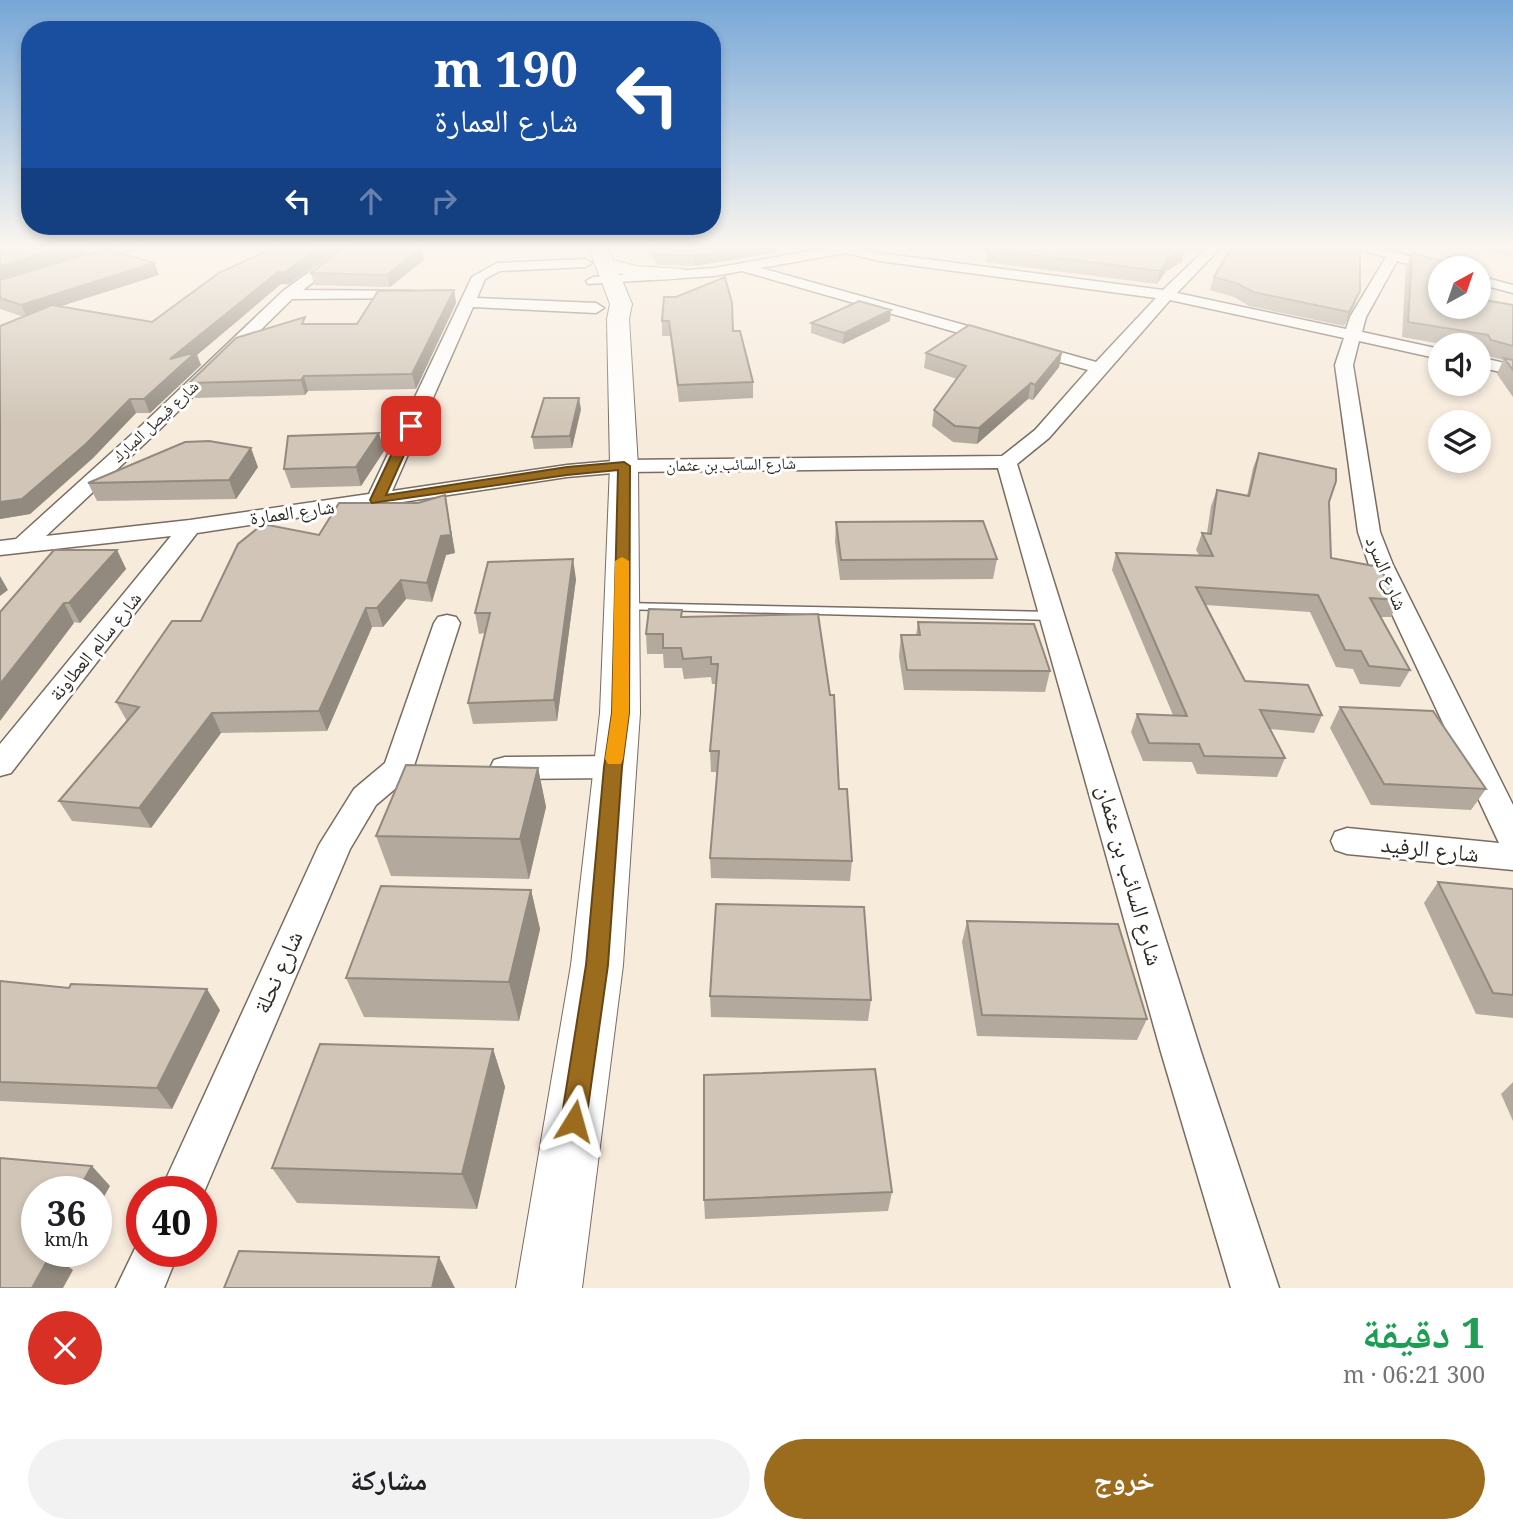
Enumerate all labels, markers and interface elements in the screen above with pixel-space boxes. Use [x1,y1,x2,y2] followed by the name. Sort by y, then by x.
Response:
[434,35,578,101] text: 190 m
[602,49,693,140] icon: left
[434,98,578,141] text: شارع العمارة
[279,182,317,220] icon: left
[352,182,390,220] icon: ahead
[425,182,463,220] icon: right
[1428,256,1491,318] north arrow
[1428,256,1491,473] map controls
[1428,333,1491,396] button: sound
[107,375,203,467] street label: شارع فيصل المبارك
[381,396,441,456] pin
[392,407,430,445] icon: arrive
[1428,410,1491,473] button: layers
[666,452,796,476] street label: شارع السائب بن عثمان
[248,493,336,531] street label: شارع العمارة
[1360,532,1414,614] street label: شارع السرد
[43,586,147,706] street label: شارع سالم العطاونة
[1090,781,1172,969] street label: شارع السائب بن عثمان
[1380,827,1481,869] street label: شارع الرفيد
[245,925,309,1018] street label: شارع نحلة
[537,1084,611,1158] position arrow
[126,1176,217,1267] speed limit sign: 40
[47,1189,86,1236] text: 36
[44,1227,89,1251] text: km/h
[1362,1303,1485,1360] text: 1 دقيقة
[28,1311,102,1385] button: close
[1343,1358,1485,1390] text: 300 m · 06:21
[28,1439,750,1519] button: مشاركة
[764,1439,1485,1519] button: خروج

